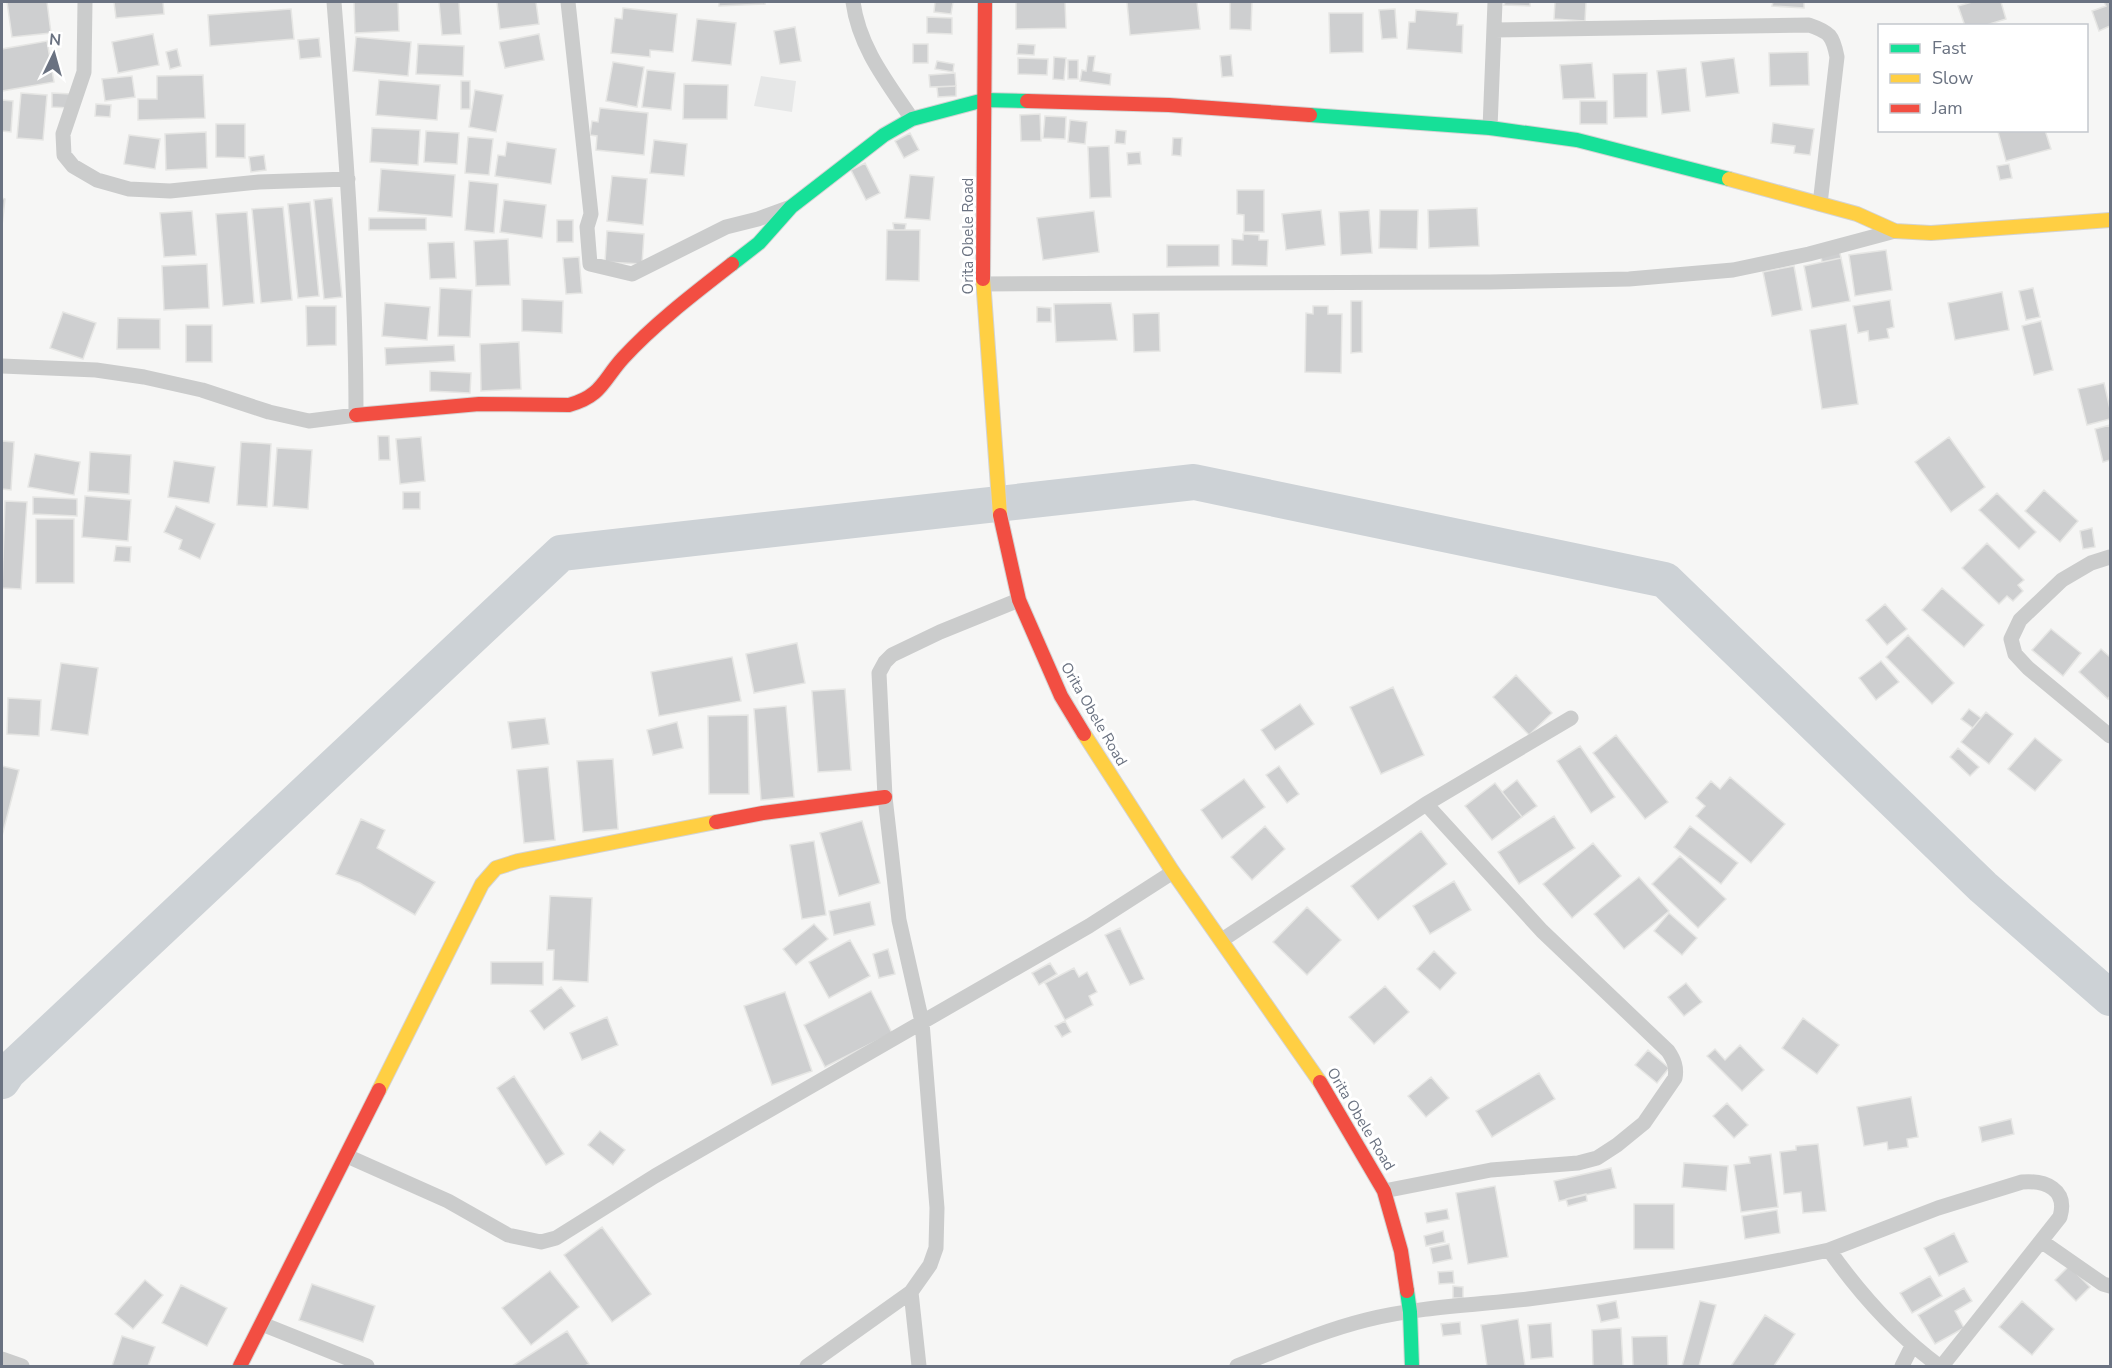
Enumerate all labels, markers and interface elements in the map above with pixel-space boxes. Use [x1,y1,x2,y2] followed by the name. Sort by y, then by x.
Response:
[24,24,84,84] north arrow
[1878,24,2088,132] legend
[48,29,62,52] text: N
[1932,36,1967,60] text: Fast
[1932,66,1973,90] text: Slow
[1931,96,1963,120] text: Jam
[958,178,978,294] street label: Orita Obele Road
[1056,658,1132,770] street label: Orita Obele Road
[1322,1064,1400,1174] street label: Orita Obele Road

